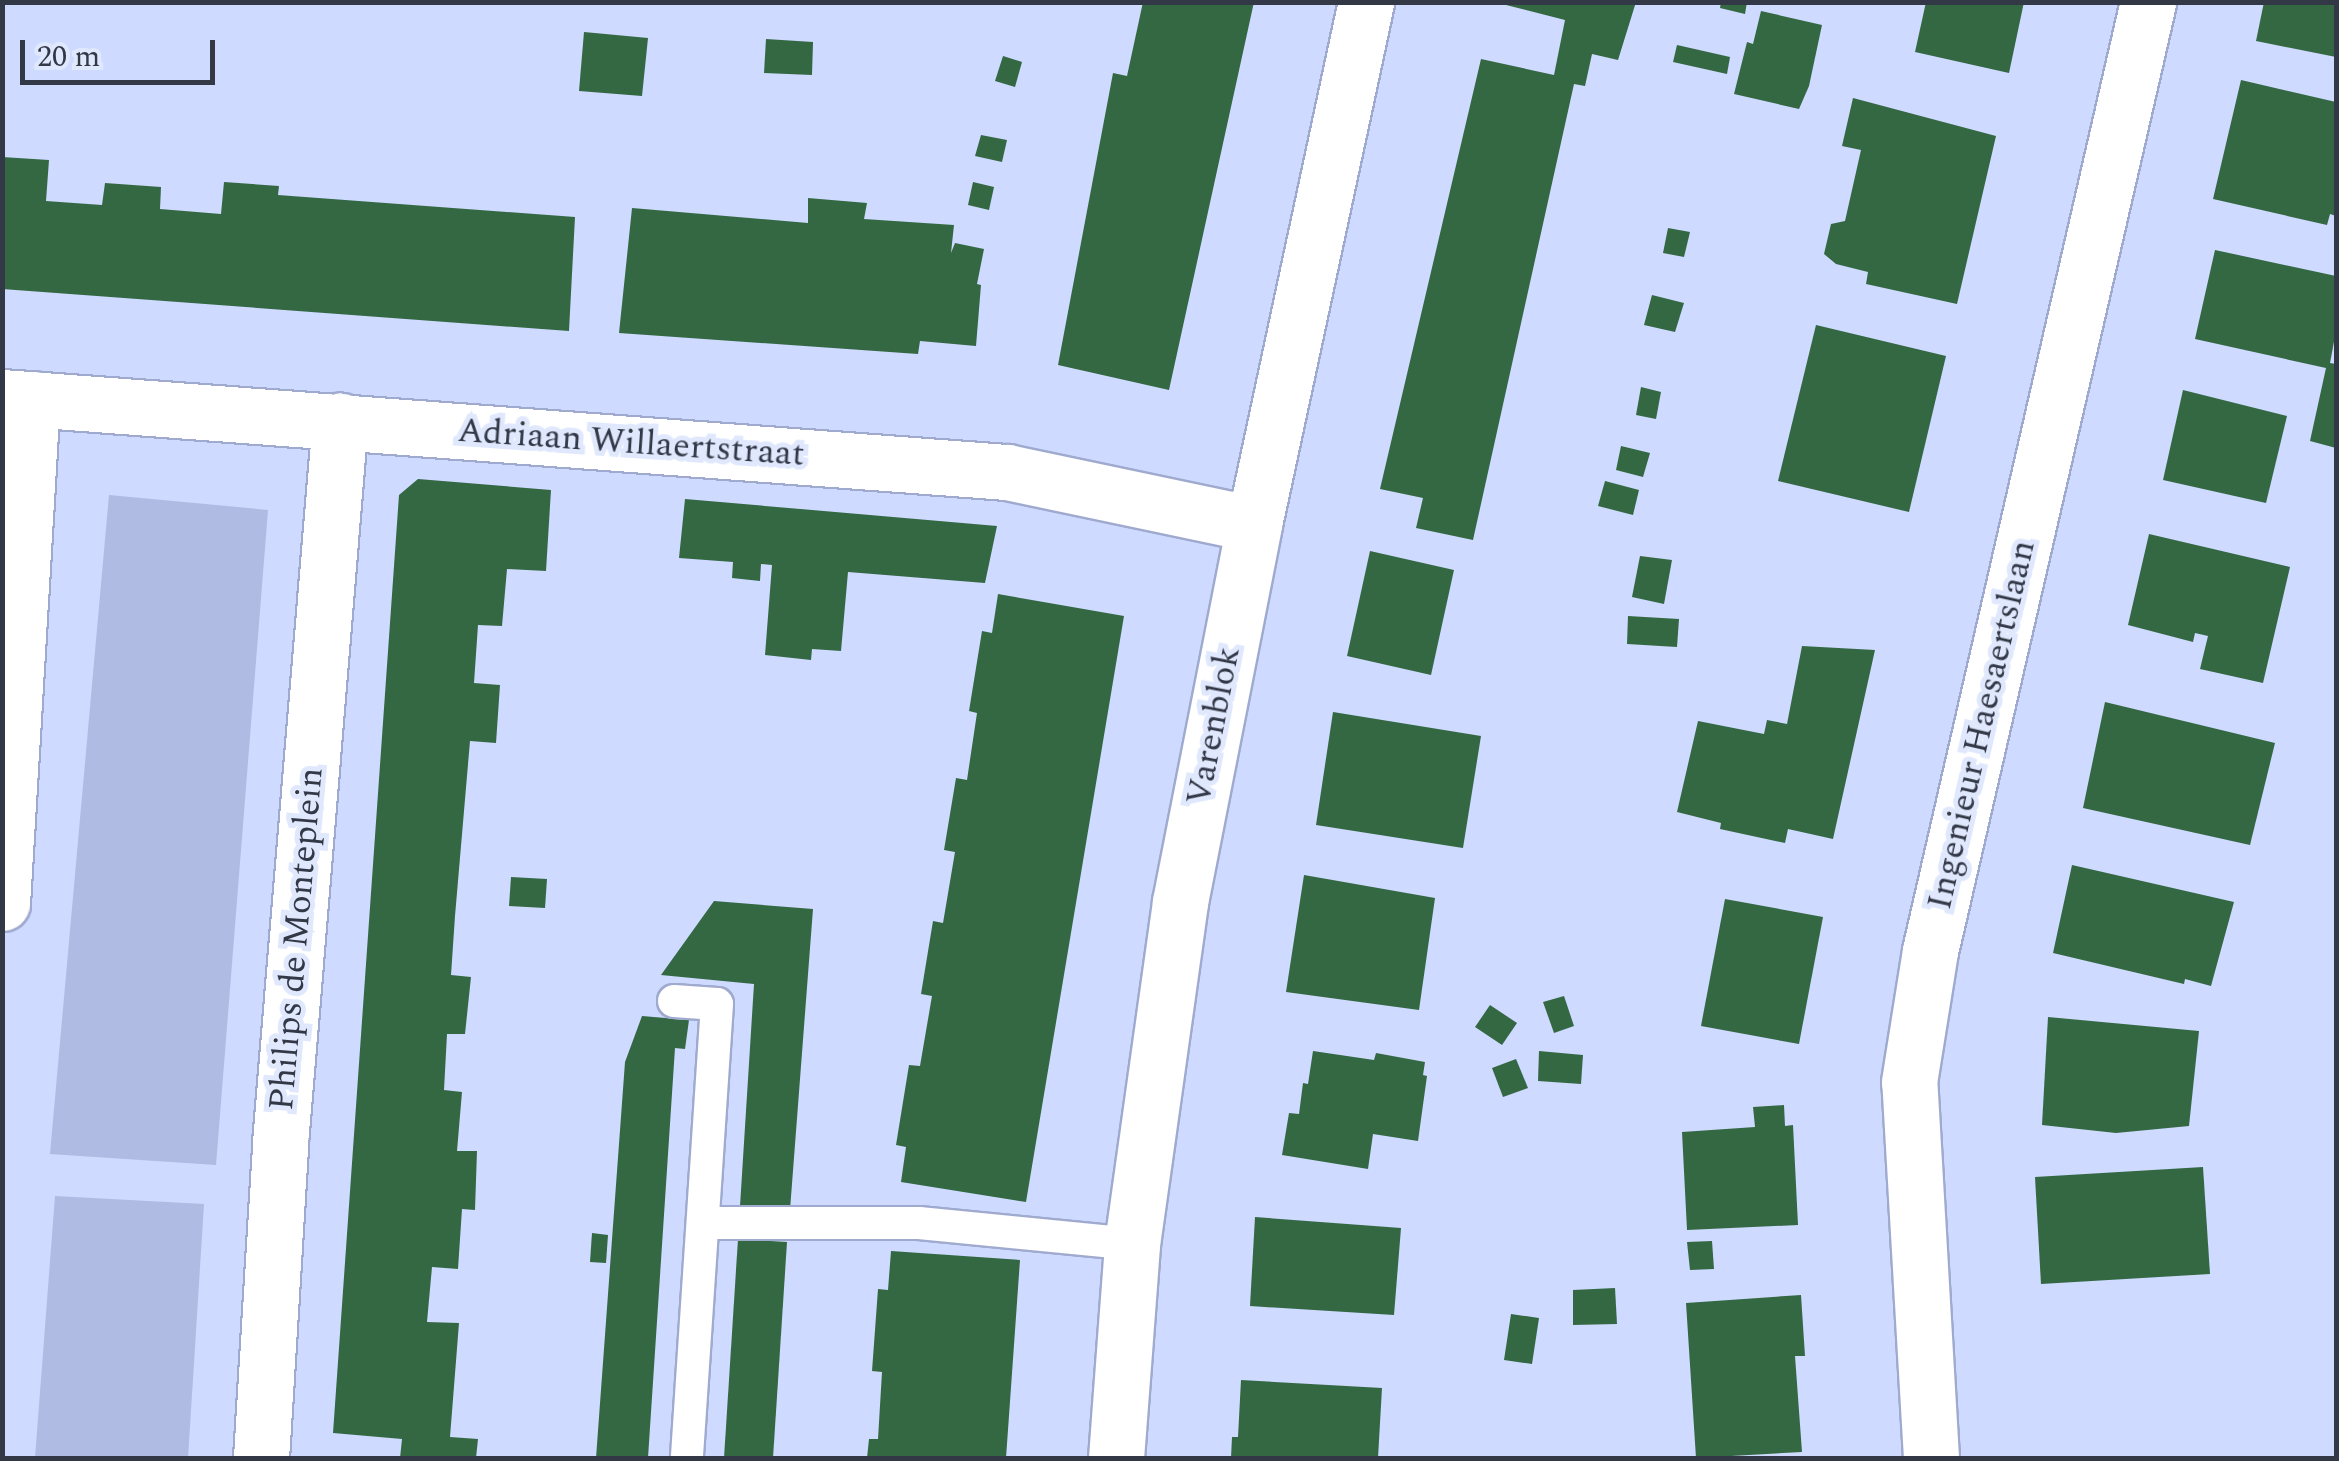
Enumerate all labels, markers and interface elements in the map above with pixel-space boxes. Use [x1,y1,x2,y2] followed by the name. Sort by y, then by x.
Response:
[25,20,220,82] scale bar
[37,34,100,80] text: 20 m
[456,410,806,476] street label: Adriaan Willaertstraat
[1919,536,2045,914] street label: Ingenieur Haesaertslaan
[1178,643,1250,809] street label: Varenblok
[261,766,333,1112] street label: Philips de Monteplein

